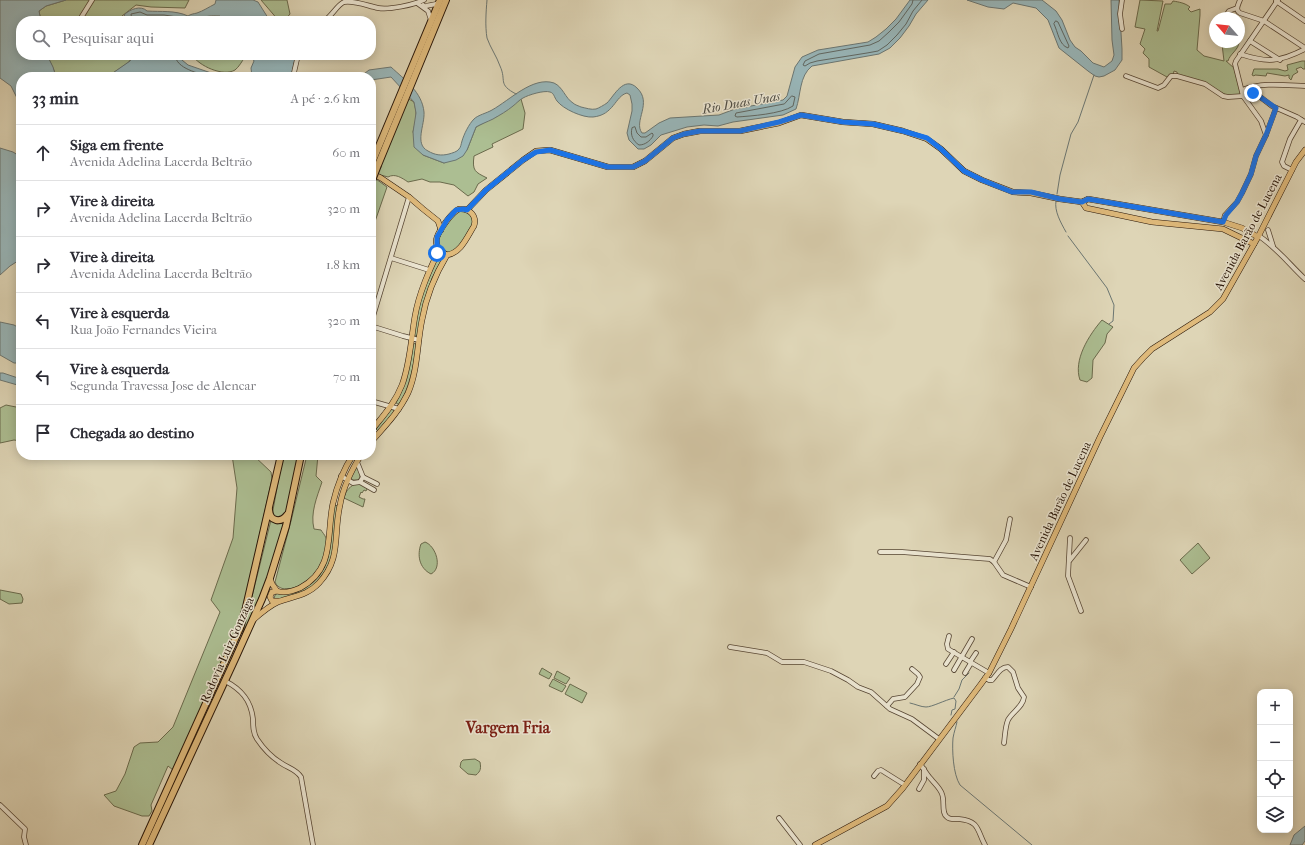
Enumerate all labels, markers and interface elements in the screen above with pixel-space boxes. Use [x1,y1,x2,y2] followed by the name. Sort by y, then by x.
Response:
[1209,12,1245,48] north arrow
[16,16,376,60] search box
[30,27,52,49] icon: search
[62,29,154,47] text: Pesquisar aqui
[1244,84,1262,102] route end
[32,88,79,108] text: 33 min
[700,88,782,117] water label: Rio Duas Unas
[291,91,360,106] text: A pé · 2.6 km
[70,136,163,154] text: Siga em frente
[32,142,54,164] icon: ahead
[332,145,360,160] text: 60 m
[70,154,252,169] text: Avenida Adelina Lacerda Beltrão
[1211,171,1285,293] street label: Avenida Barão de Lucena
[70,192,154,210] text: Vire à direita
[32,198,54,220] icon: right
[327,201,360,216] text: 320 m
[70,210,252,225] text: Avenida Adelina Lacerda Beltrão
[428,244,446,262] route start
[70,248,154,266] text: Vire à direita
[32,254,54,276] icon: right
[326,257,360,272] text: 1.8 km
[70,266,252,281] text: Avenida Adelina Lacerda Beltrão
[70,304,169,322] text: Vire à esquerda
[32,310,54,332] icon: left
[327,313,360,328] text: 320 m
[70,322,217,337] text: Rua João Fernandes Vieira
[70,360,169,378] text: Vire à esquerda
[32,366,54,388] icon: left
[333,369,360,384] text: 70 m
[70,378,256,393] text: Segunda Travessa Jose de Alencar
[32,422,54,444] icon: arrive
[70,424,194,442] text: Chegada ao destino
[1026,439,1094,564] street label: Avenida Barão de Lucena
[197,594,257,705] street label: Rodovia Luiz Gonzaga
[1257,689,1293,833] map controls
[1257,689,1293,725] button: +
[465,718,551,738] district label: Vargem Fria
[1257,725,1293,761] button: −
[1257,761,1293,797] button: locate
[1257,797,1293,833] button: layers

